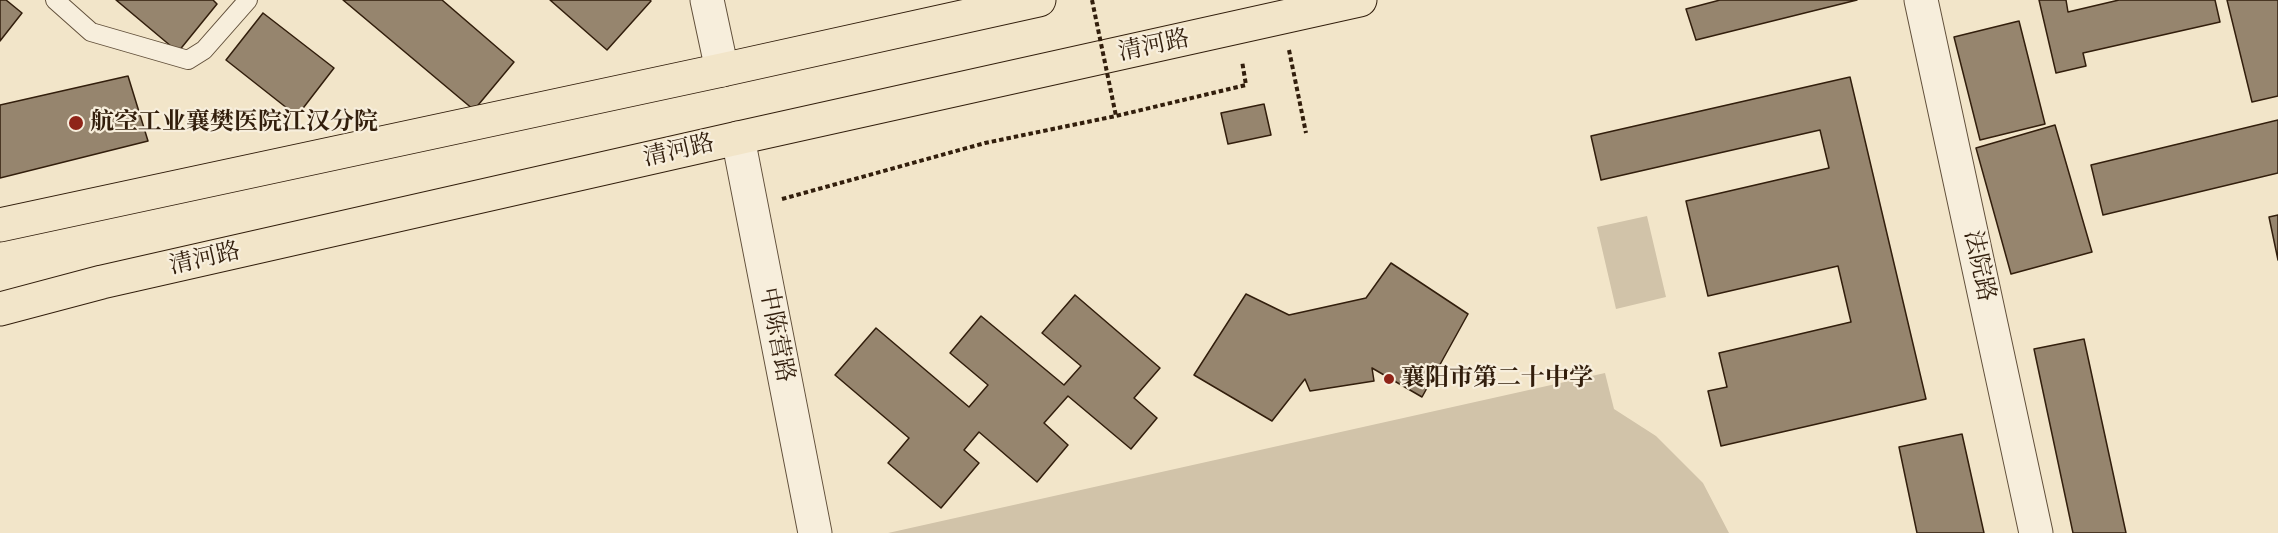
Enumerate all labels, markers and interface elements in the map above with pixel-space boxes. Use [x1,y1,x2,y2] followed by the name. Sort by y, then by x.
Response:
[1116,24,1192,68] street label: 清河路
[90,109,378,137] place label: 航空工业襄樊医院江汉分院
[67,114,85,132] marker: 航空工业襄樊医院江汉分院
[641,129,717,173] street label: 清河路
[1957,228,2001,304] street label: 法院路
[167,237,243,281] street label: 清河路
[753,285,799,385] street label: 中陈营路
[1401,365,1593,393] place label: 襄阳市第二十中学
[1382,372,1396,386] marker: 襄阳市第二十中学

